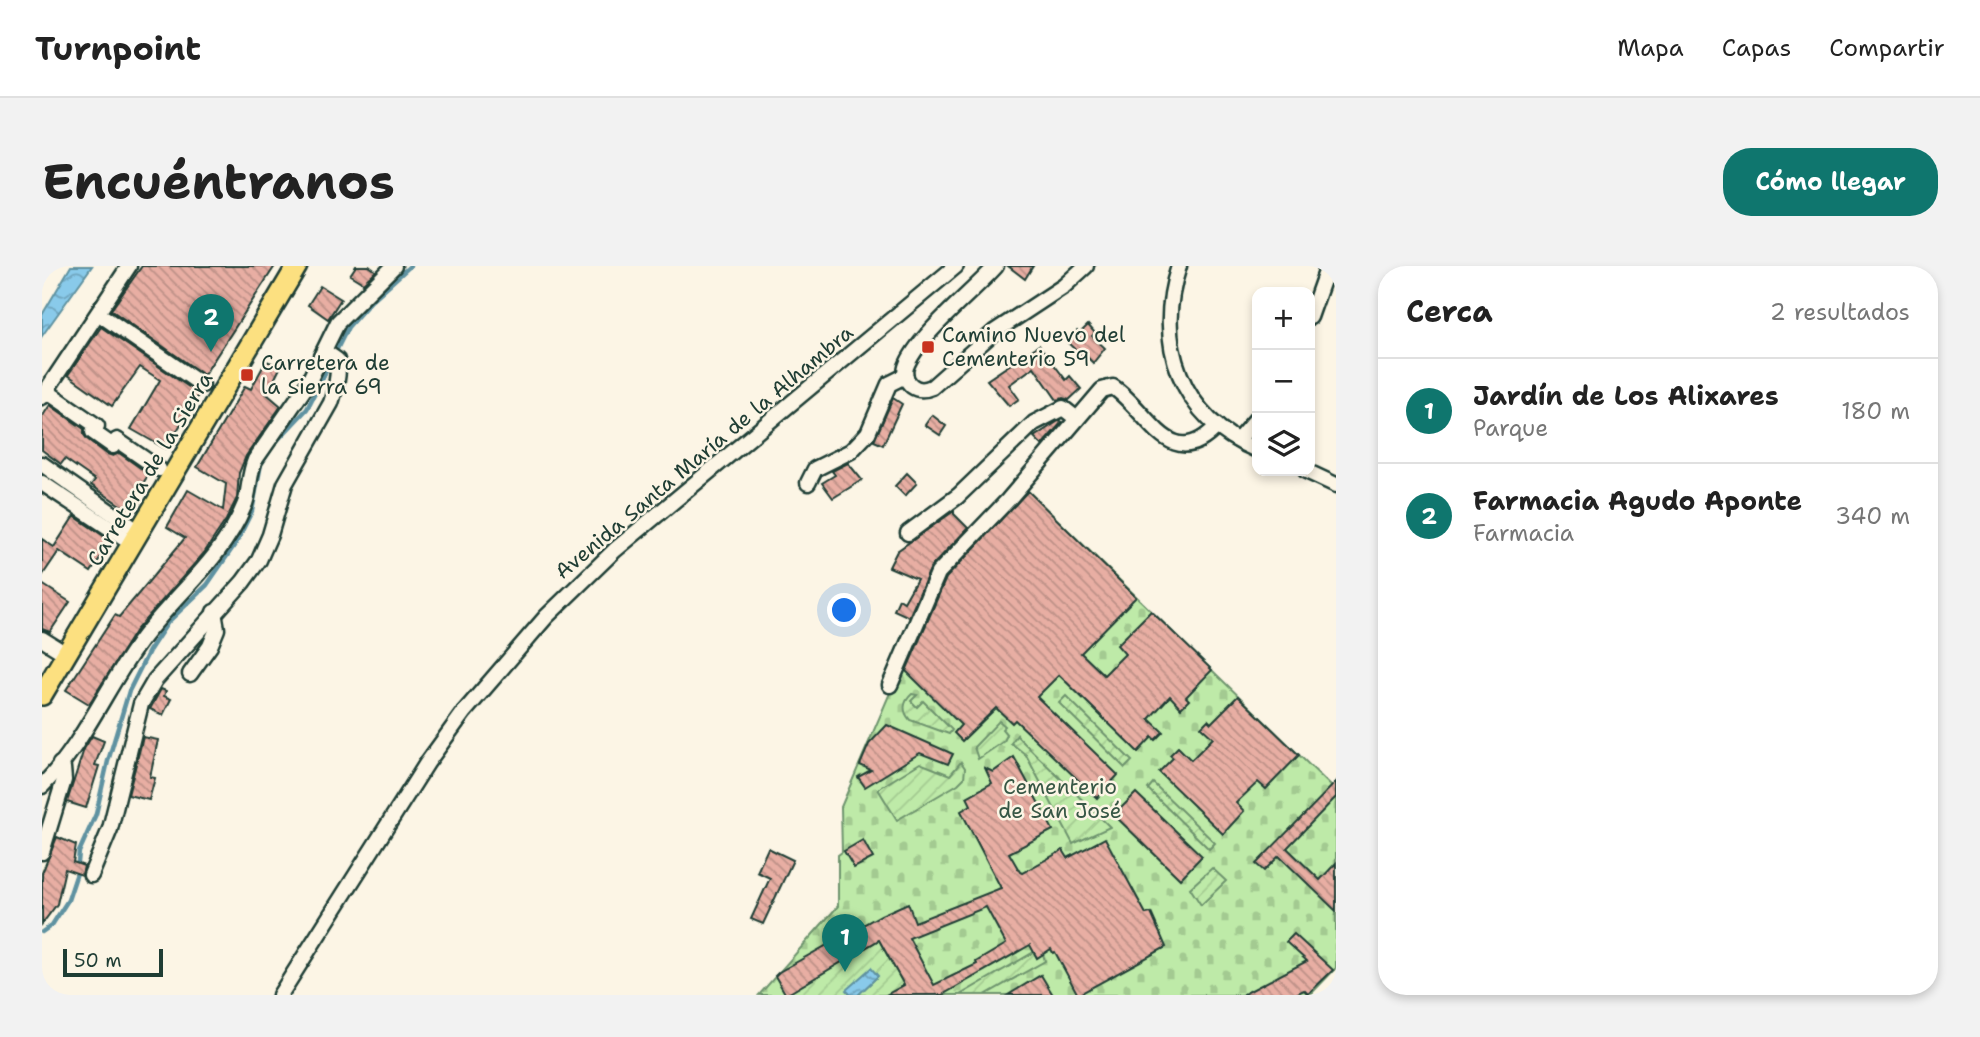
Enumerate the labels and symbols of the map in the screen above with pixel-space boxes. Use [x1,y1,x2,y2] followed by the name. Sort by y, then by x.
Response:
[188,294,234,352] pin: 2
[549,319,859,585] street label: Avenida Santa María de la Alhambra
[942,321,1126,373] place label: Camino Nuevo del Cementerio 59
[920,339,936,355] marker: Camino Nuevo del Cementerio 59
[261,349,390,401] place label: Carretera de la Sierra 69
[81,367,219,571] street label: Carretera de la Sierra
[239,367,255,383] marker: Carretera de la Sierra 69
[827,593,861,627] your location
[998,773,1122,825] park label: Cementerio de San José
[822,914,868,972] pin: 1
[63,946,163,978] scale bar

